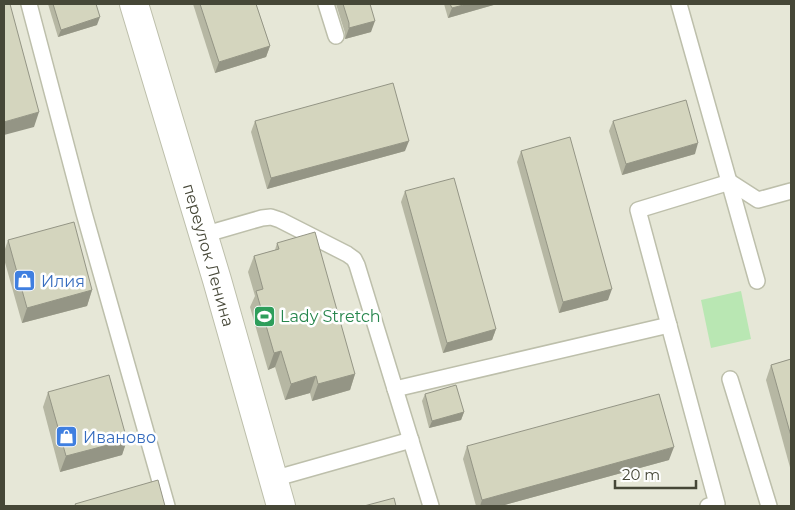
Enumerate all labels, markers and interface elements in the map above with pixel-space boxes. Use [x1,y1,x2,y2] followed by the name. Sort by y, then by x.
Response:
[179,181,238,329] street label: переулок Ленина
[13,269,37,293] shop icon: Илия
[41,272,85,291] place label: Илия
[252,304,276,328] sports icon: Lady Stretch
[280,307,381,326] place label: Lady Stretch
[55,425,79,449] shop icon: Иваново
[83,428,156,447] place label: Иваново
[615,458,696,490] scale bar
[622,465,660,484] text: 20 m

